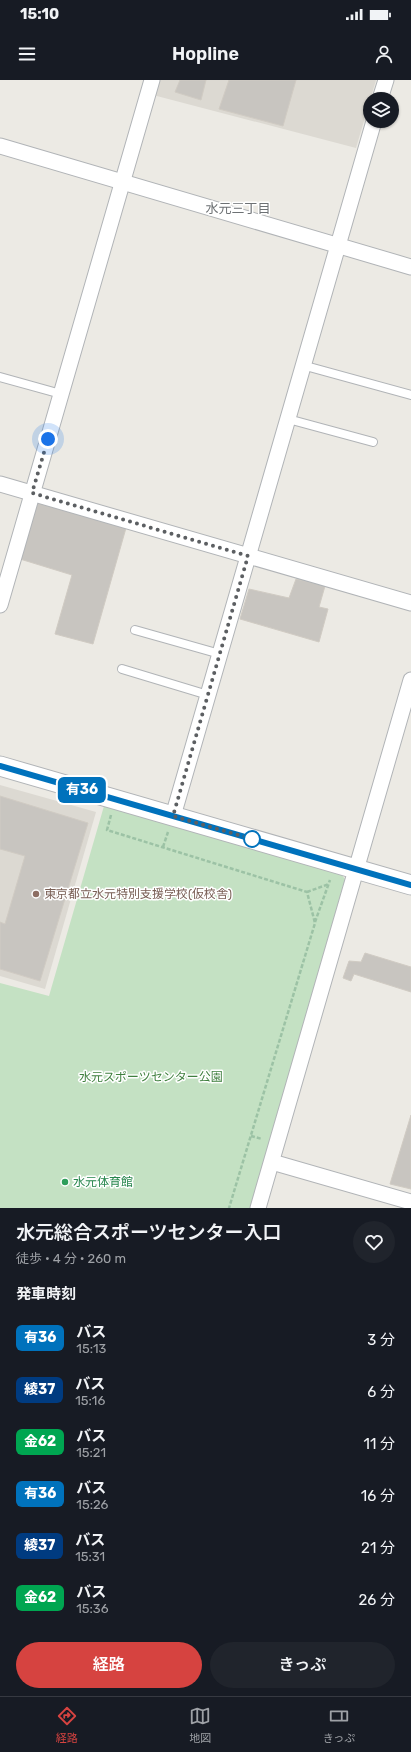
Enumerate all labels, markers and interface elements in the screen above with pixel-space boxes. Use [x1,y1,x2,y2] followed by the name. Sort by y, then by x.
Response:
[20,5,59,23] text: 15:10
[16,43,38,65] icon: menu
[172,43,239,65] text: Hopline
[373,43,395,65] icon: person
[363,92,399,128] map controls
[363,92,399,128] button: layers
[205,201,271,216] district label: 水元三丁目
[38,429,58,449] your location
[59,777,105,803] line badge: 有36
[66,781,98,798] text: 有36
[243,830,261,848] unlabelled marker
[44,887,232,901] place label: 東京都立水元特別支援学校(仮校舎)
[31,889,41,899] marker: 東京都立水元特別支援学校(仮校舎)
[79,1070,223,1084] park label: 水元スポーツセンター公園
[73,1175,133,1189] place label: 水元体育館
[60,1177,70,1187] marker: 水元体育館
[16,1221,282,1244] text: 水元総合スポーツセンター入口
[353,1221,395,1263] button: heart
[16,1251,126,1266] text: 徒歩 · 4 分 · 260 m
[16,1285,76,1303] text: 発車時刻
[76,1323,106,1341] text: バス
[24,1329,56,1346] text: 有36
[367,1331,395,1349] text: 3 分
[76,1341,106,1356] text: 15:13
[75,1375,105,1393] text: バス
[24,1381,55,1398] text: 綾37
[367,1383,395,1401] text: 6 分
[75,1393,105,1408] text: 15:16
[76,1427,106,1445] text: バス
[24,1433,56,1450] text: 金62
[363,1435,395,1453] text: 11 分
[76,1445,106,1460] text: 15:21
[76,1479,106,1497] text: バス
[24,1485,56,1502] text: 有36
[361,1487,395,1505] text: 16 分
[76,1497,108,1512] text: 15:26
[75,1531,105,1549] text: バス
[24,1537,55,1554] text: 綾37
[361,1539,395,1557] text: 21 分
[75,1549,105,1564] text: 15:31
[76,1583,106,1601] text: バス
[24,1589,56,1606] text: 金62
[358,1591,395,1609] text: 26 分
[76,1601,109,1616] text: 15:36
[16,1642,202,1688] button: 経路
[210,1642,395,1688] button: きっぷ
[56,1705,78,1745] tab: 経路
[189,1705,211,1745] tab: 地図
[323,1705,355,1745] tab: きっぷ

